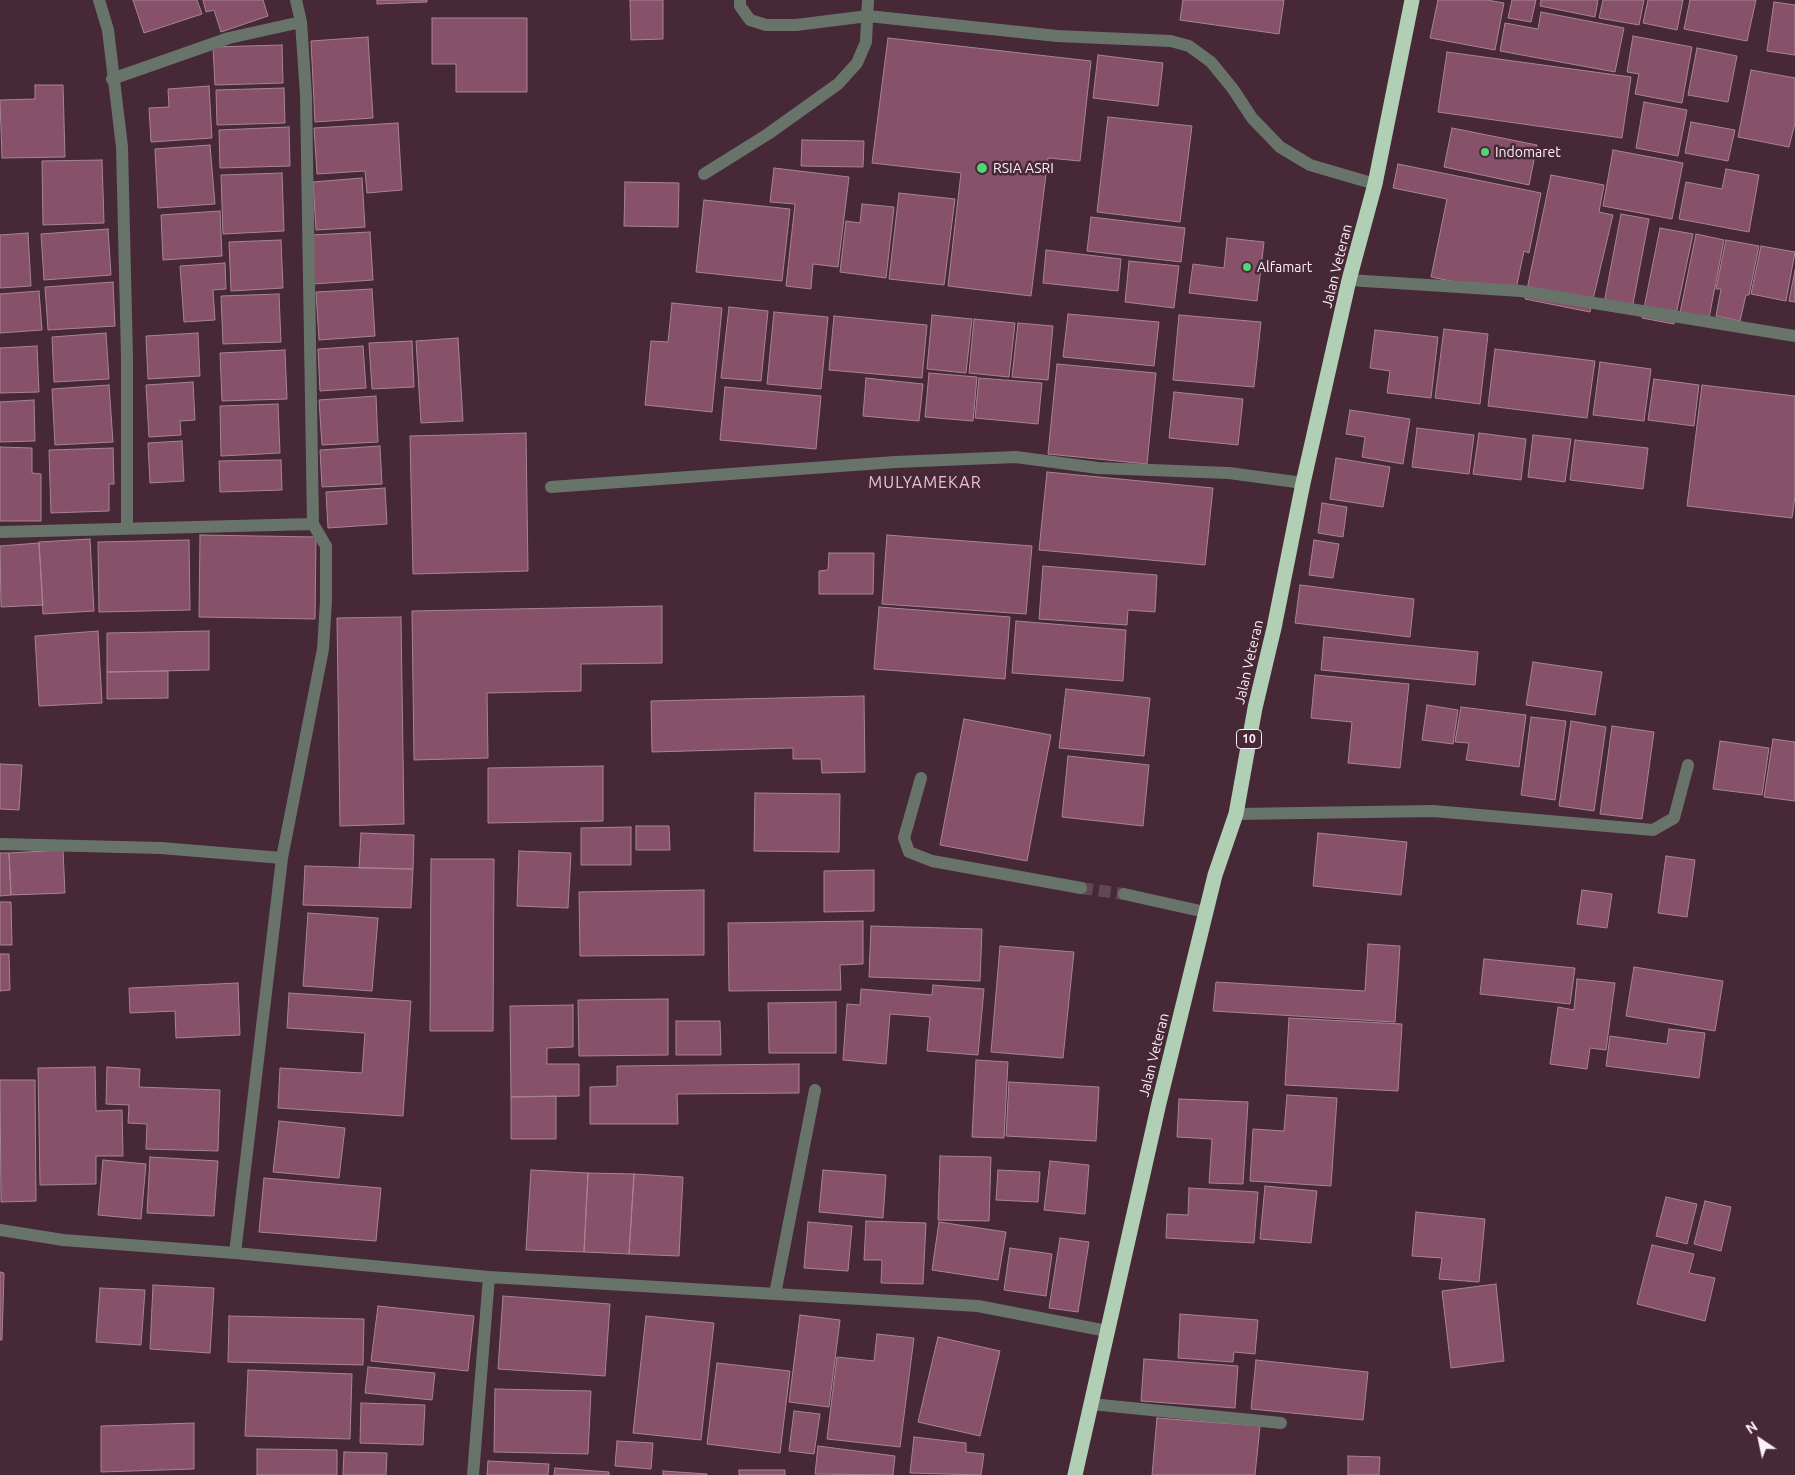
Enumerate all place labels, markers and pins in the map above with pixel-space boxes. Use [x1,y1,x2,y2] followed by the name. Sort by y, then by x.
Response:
[1495,144,1561,160] place label: Indomaret
[1479,146,1491,158] marker: Indomaret
[993,160,1054,176] place label: RSIA ASRI
[975,161,989,175] marker: RSIA ASRI
[1257,259,1312,275] place label: Alfamart
[1241,261,1253,273] marker: Alfamart

